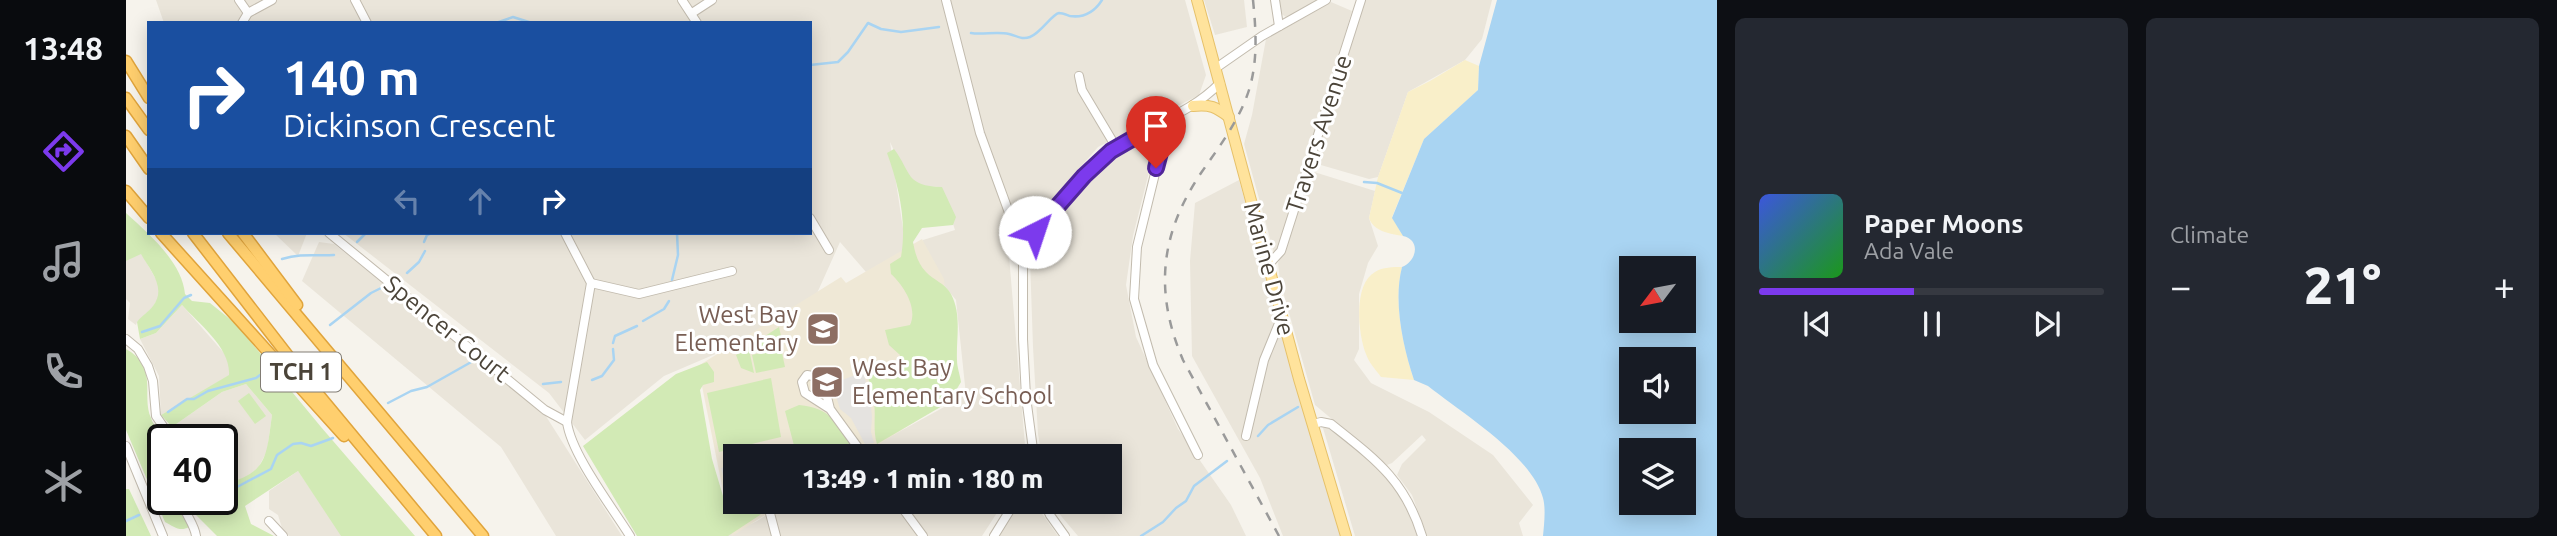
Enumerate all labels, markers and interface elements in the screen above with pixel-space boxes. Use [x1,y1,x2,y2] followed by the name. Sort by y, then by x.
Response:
[23,30,103,66] text: 13:48
[168,49,259,140] icon: right
[283,49,420,104] text: 140 m
[1280,51,1357,216] street label: Travers Avenue
[1126,96,1186,168] pin
[283,107,555,143] text: Dickinson Crescent
[1137,107,1175,145] icon: arrive
[39,127,88,176] icon: directions
[388,182,426,220] icon: left
[461,182,499,220] icon: ahead
[534,182,572,220] icon: right
[998,195,1072,269] position arrow
[1239,199,1300,339] street label: Marine Drive
[1864,209,2023,238] text: Paper Moons
[2170,222,2249,247] text: Climate
[39,237,88,286] icon: music
[1864,238,1954,263] text: Ada Vale
[1619,256,1696,332] north arrow
[1619,256,1696,515] map controls
[2304,256,2381,314] text: 21°
[2170,265,2191,307] text: −
[2494,265,2515,307] text: +
[379,270,516,388] street label: Spencer Court
[674,301,798,356] place label: West Bay Elementary
[1798,305,1836,343] icon: previous
[1913,305,1951,343] icon: pause
[2028,305,2066,343] icon: next
[804,310,842,348] school or university icon: West Bay Elementary
[39,347,88,396] icon: phone
[1619,347,1696,424] button: sound
[261,352,341,392] road number: TCH 1
[852,354,1053,409] place label: West Bay Elementary School
[808,363,846,401] school or university icon: West Bay Elementary School
[147,424,238,515] speed limit sign: 40
[1619,438,1696,515] button: layers
[39,457,88,506] icon: climate
[802,464,1043,493] text: 13:49 · 1 min · 180 m

